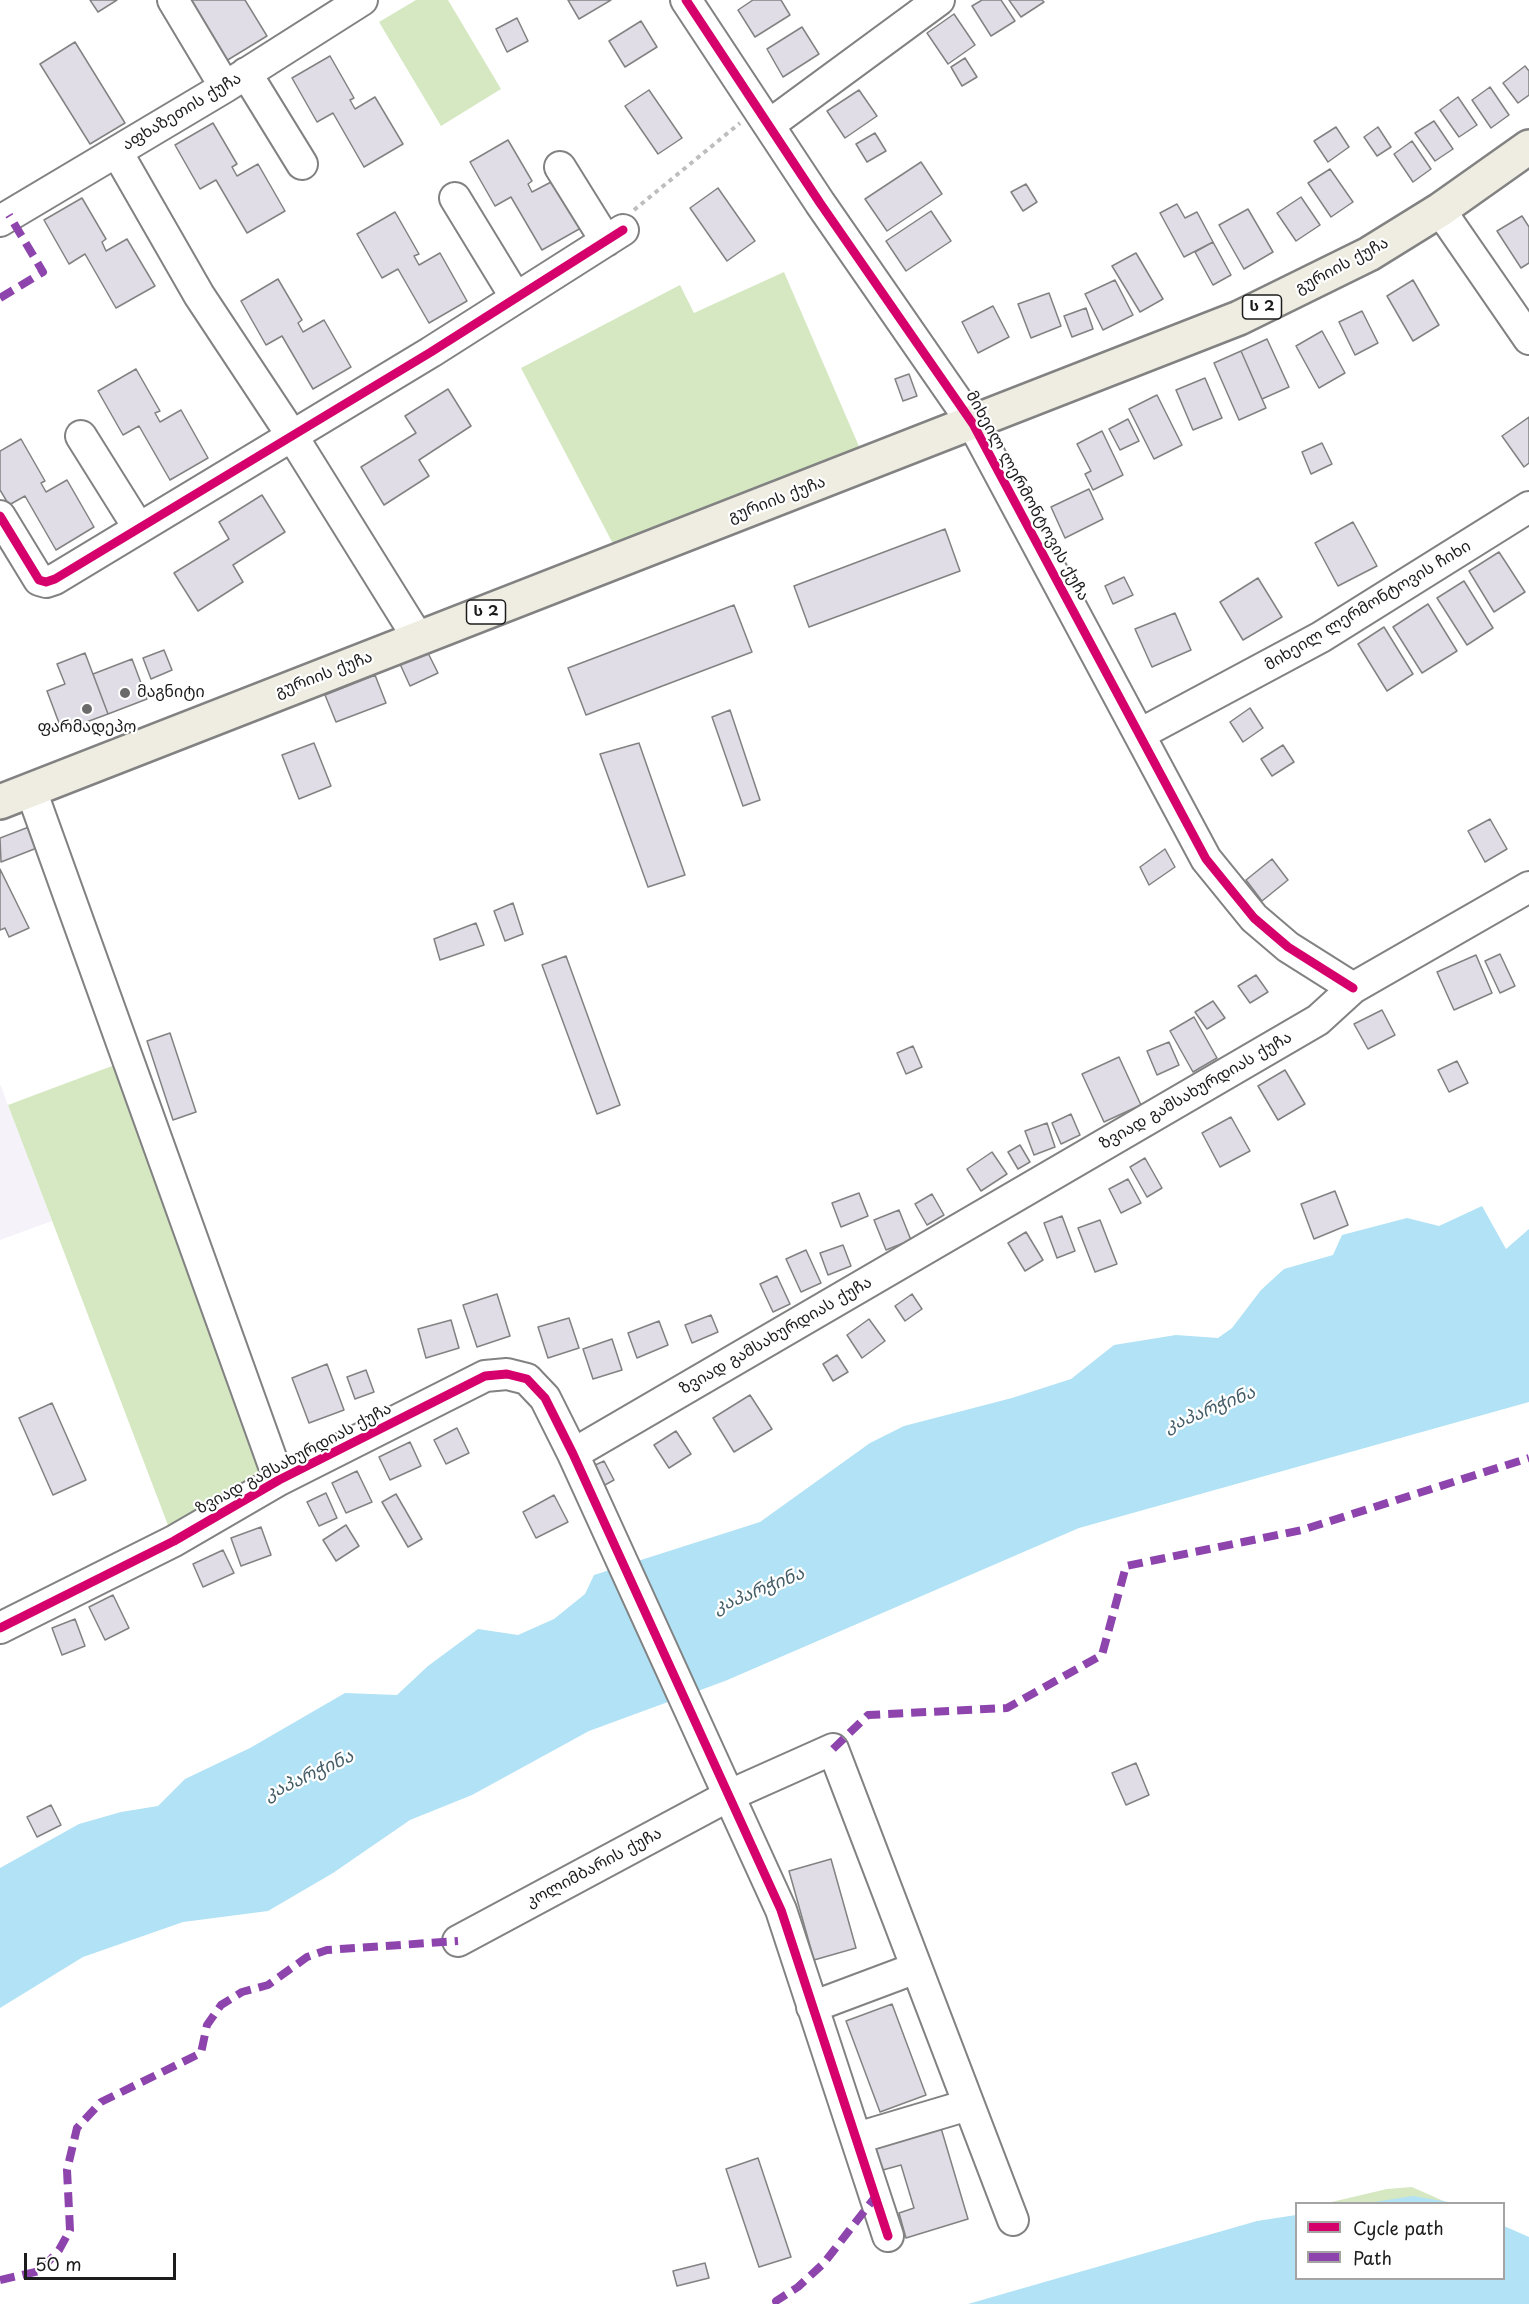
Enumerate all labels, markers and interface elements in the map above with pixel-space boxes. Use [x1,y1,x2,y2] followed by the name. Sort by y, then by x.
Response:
[119,69,245,155] street label: აფხაზეთის ქუჩა
[1292,233,1392,299] street label: გურიის ქუჩა
[1242,295,1282,319] road number: ს 2
[961,388,1093,604] street label: მიხეილ ლერმონტოვის ქუჩა
[726,473,828,527] street label: გურიის ქუჩა
[1261,537,1475,675] street label: მიხეილ ლერმონტოვის ჩიხი
[466,600,506,624] road number: ს 2
[273,648,375,702] street label: გურიის ქუჩა
[137,683,205,703] place label: მაგნიტი
[118,686,132,700] marker: მაგნიტი
[80,702,94,716] marker: ფარმადეპო
[38,718,136,738] place label: ფარმადეპო
[1097,1028,1295,1154] street label: ზვიად გამსახურდიას ქუჩა
[677,1273,875,1399] street label: ზვიად გამსახურდიას ქუჩა
[1161,1382,1259,1438] water label: კაპარჭინა
[193,1399,395,1519] street label: ზვიად გამსახურდიას ქუჩა
[710,1563,808,1619] water label: კაპარჭინა
[261,1746,357,1806] water label: კაპარჭინა
[523,1824,665,1912] street label: კოლიმბარის ქუჩა
[1295,2202,1505,2280] legend
[1353,2214,1444,2241] text: Cycle path
[27,2241,178,2279] scale bar
[1353,2244,1392,2271] text: Path
[35,2250,82,2277] text: 50 m

